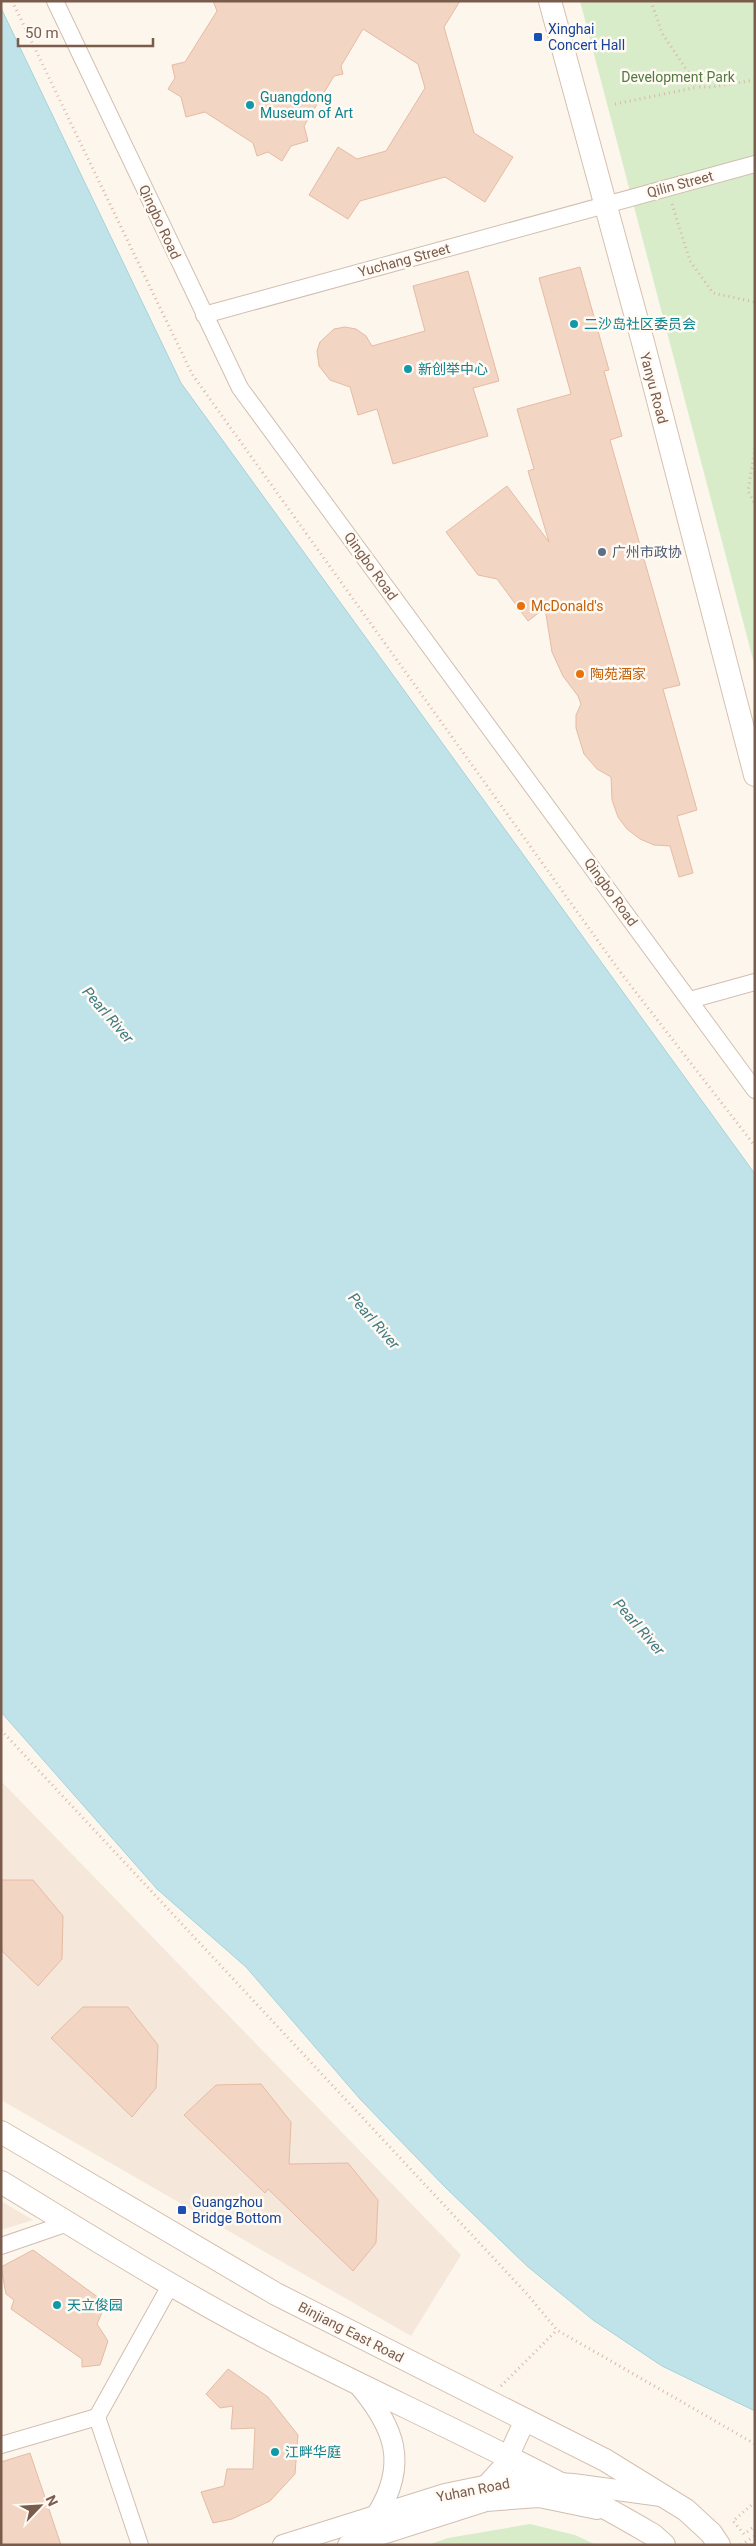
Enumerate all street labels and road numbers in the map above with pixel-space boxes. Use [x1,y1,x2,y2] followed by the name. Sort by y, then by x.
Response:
[645,167,715,201] street label: Qilin Street
[136,182,184,262] street label: Qingbo Road
[356,240,452,280] street label: Yuchang Street
[637,351,671,425] street label: Yanyu Road
[341,529,401,603] street label: Qingbo Road
[581,855,641,929] street label: Qingbo Road
[296,2298,406,2366] street label: Binjiang East Road
[435,2475,511,2505] street label: Yuhan Road

